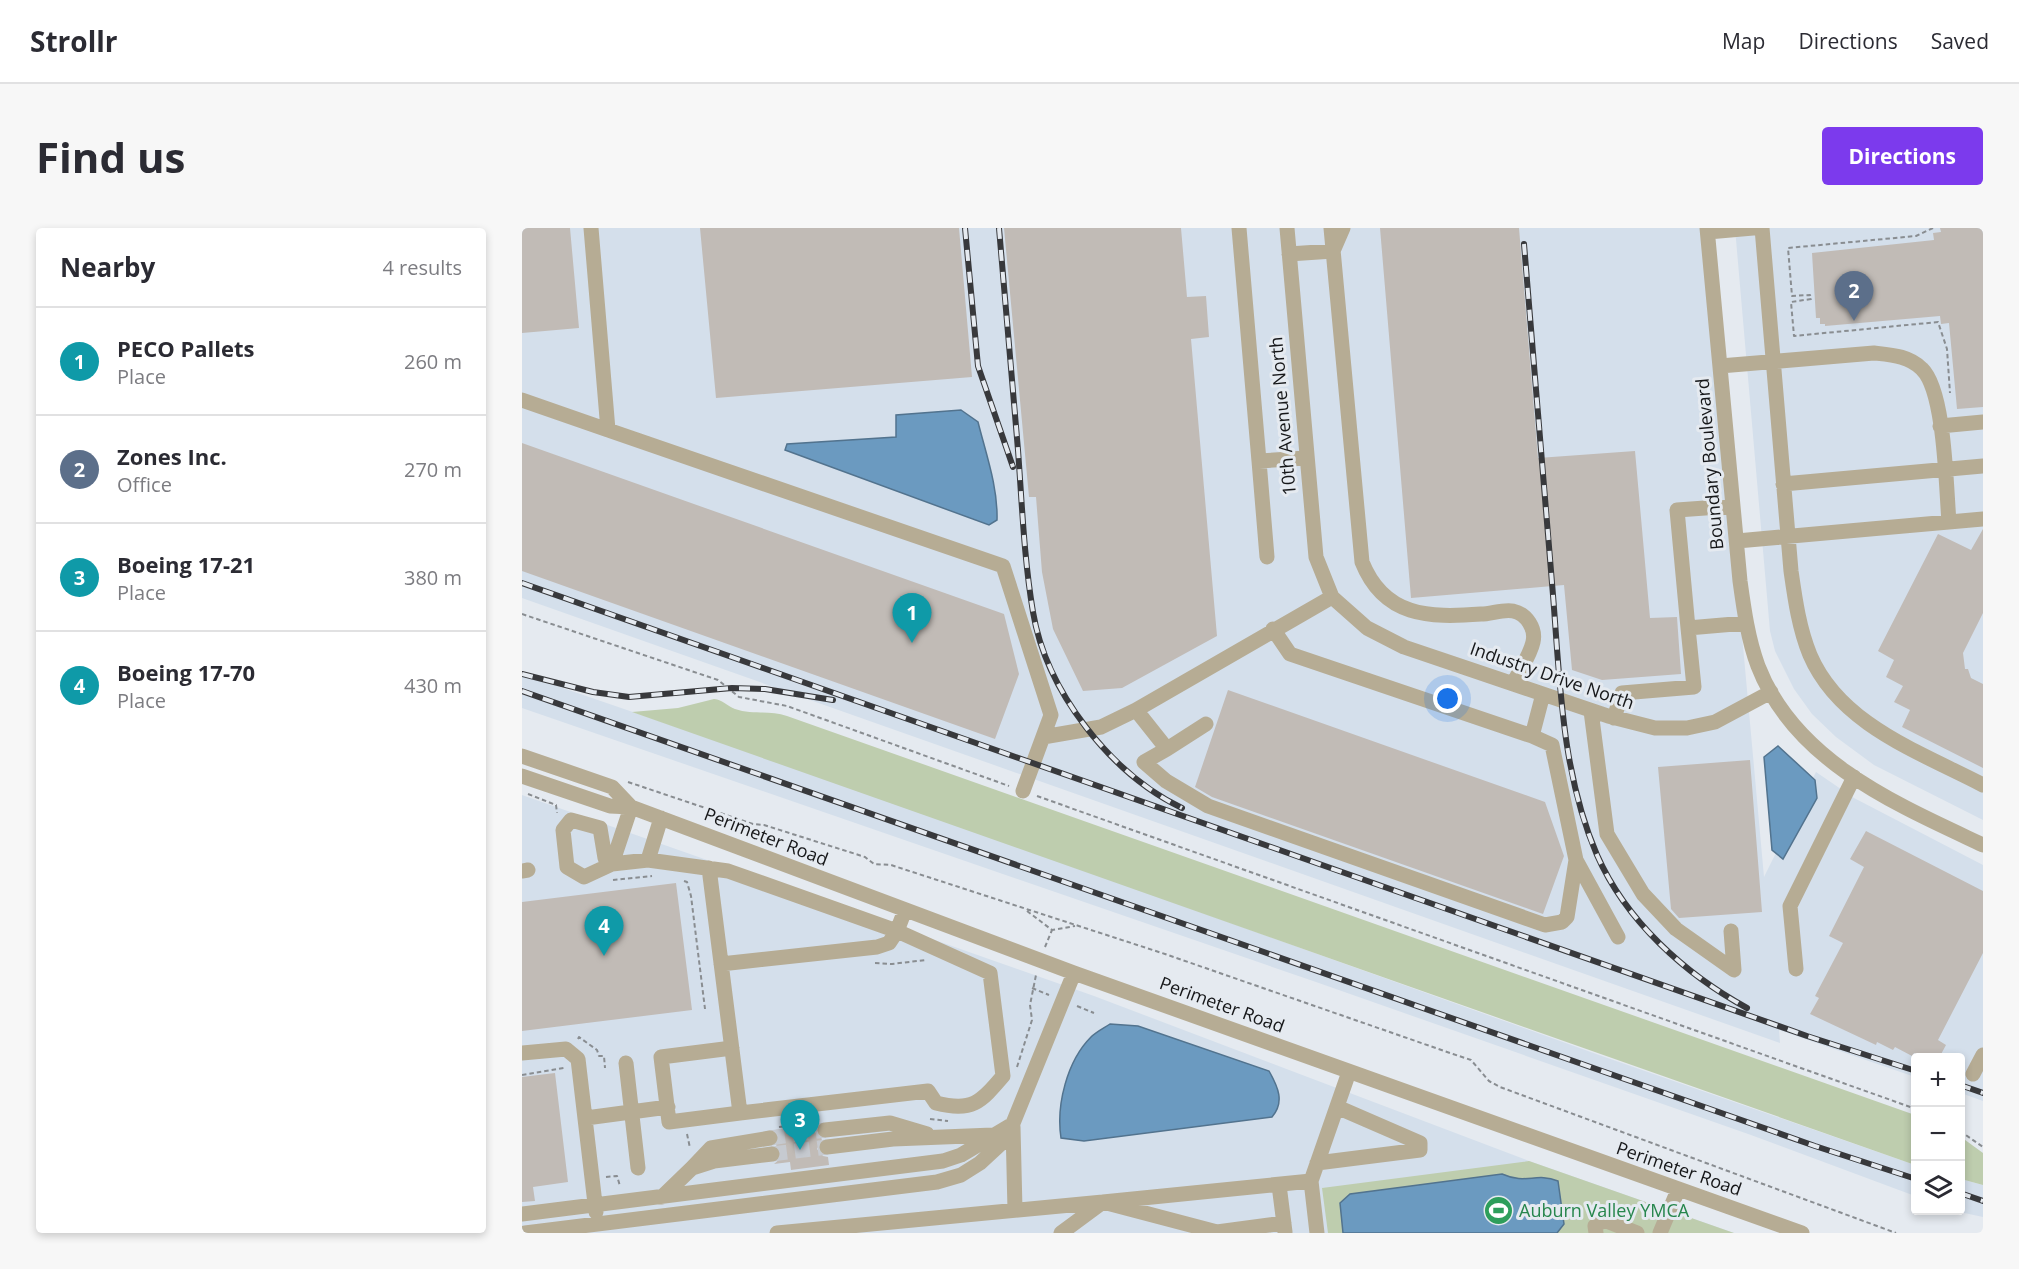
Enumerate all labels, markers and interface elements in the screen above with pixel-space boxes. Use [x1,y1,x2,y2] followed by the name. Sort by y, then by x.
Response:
[30,22,117,60] text: Strollr
[1722,27,1765,55] text: Map
[1798,27,1898,55] text: Directions
[1931,27,1989,55] text: Saved
[1822,127,1983,185] button: Directions
[36,128,185,185] text: Find us
[60,249,155,285] text: Nearby
[382,254,462,281] text: 4 results
[1834,272,1874,321] pin: 2
[117,333,254,363] text: PECO Pallets
[1263,336,1301,496] street label: 10th Avenue North
[74,348,85,375] text: 1
[404,348,462,375] text: 260 m
[117,363,166,390] text: Place
[1690,377,1728,551] street label: Boundary Boulevard
[117,441,227,471] text: Zones Inc.
[74,456,85,483] text: 2
[404,456,462,483] text: 270 m
[117,471,172,498] text: Office
[117,549,255,579] text: Boeing 17-21
[74,564,85,591] text: 3
[404,564,462,591] text: 380 m
[117,579,166,606] text: Place
[892,594,932,643] pin: 1
[1467,636,1638,714] street label: Industry Drive North
[117,657,255,687] text: Boeing 17-70
[74,672,85,699] text: 4
[404,672,462,699] text: 430 m
[1433,684,1462,713] your location
[117,687,166,714] text: Place
[701,801,832,871] street label: Perimeter Road
[584,906,623,956] pin: 4
[1157,970,1288,1038] street label: Perimeter Road
[1911,1053,1965,1215] map controls
[1911,1053,1965,1107] button: +
[780,1100,820,1150] pin: 3
[1911,1107,1965,1161] button: −
[1613,1135,1745,1201] street label: Perimeter Road
[1911,1161,1965,1215] button: layers
[1482,1195,1514,1227] sports icon: Auburn Valley YMCA
[1519,1198,1690,1222] place label: Auburn Valley YMCA

